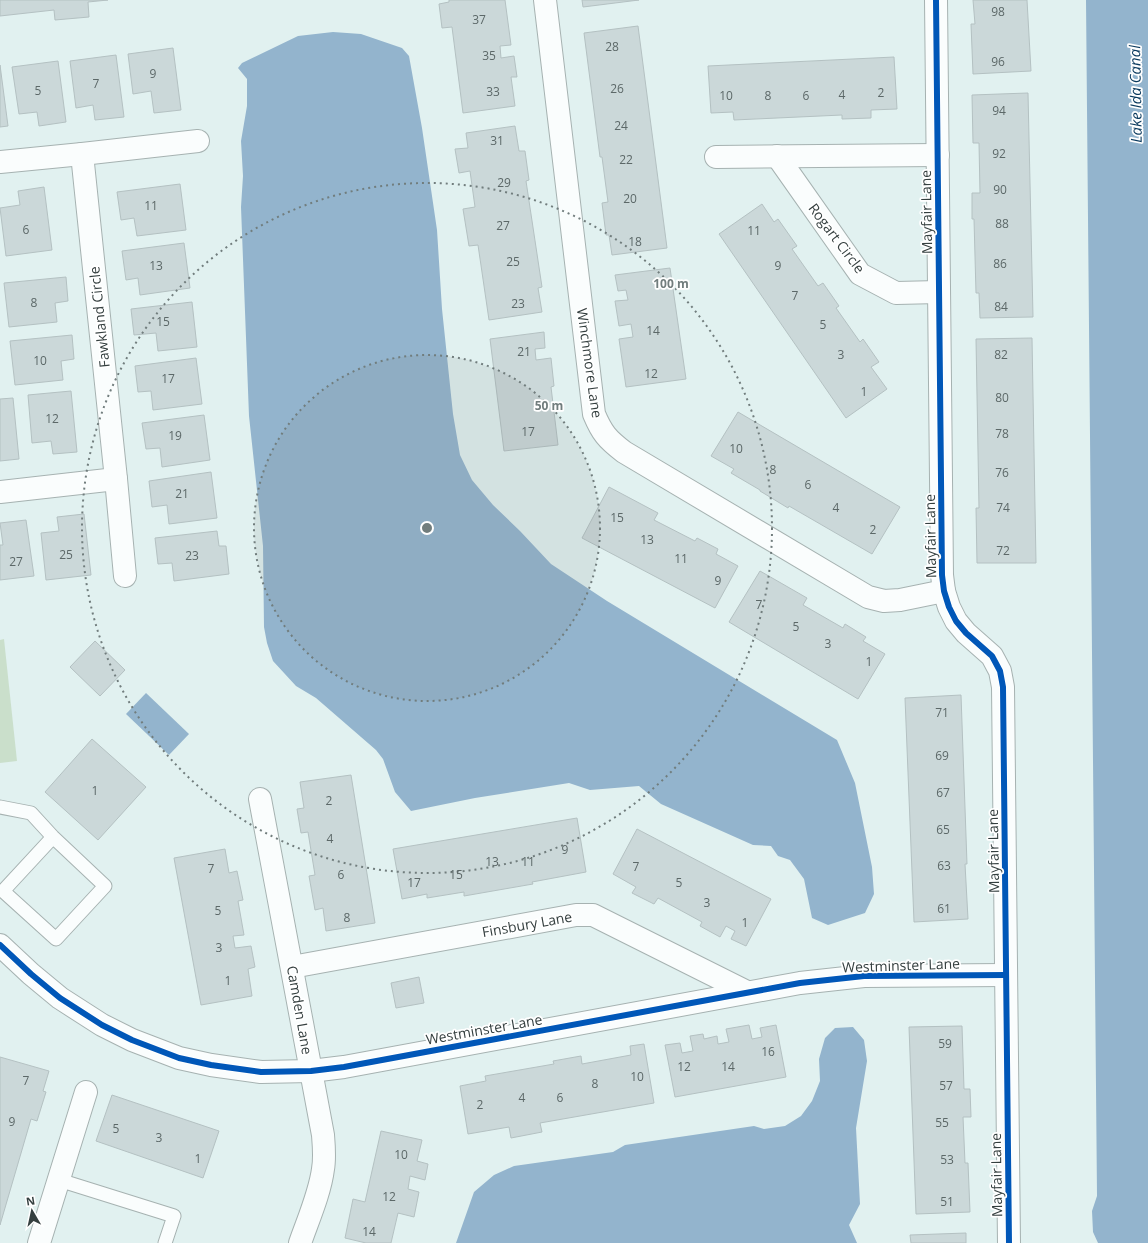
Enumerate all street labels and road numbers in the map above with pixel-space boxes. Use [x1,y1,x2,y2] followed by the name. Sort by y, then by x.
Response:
[916,170,936,254] street label: Mayfair Lane
[804,199,870,277] street label: Rogart Circle
[84,265,114,368] street label: Fawkland Circle
[573,307,607,419] street label: Winchmore Lane
[920,494,940,578] street label: Mayfair Lane
[983,809,1003,893] street label: Mayfair Lane
[481,907,574,941] street label: Finsbury Lane
[842,953,960,977] street label: Westminster Lane
[283,964,317,1056] street label: Camden Lane
[424,1009,544,1049] street label: Westminster Lane
[986,1133,1006,1217] street label: Mayfair Lane

